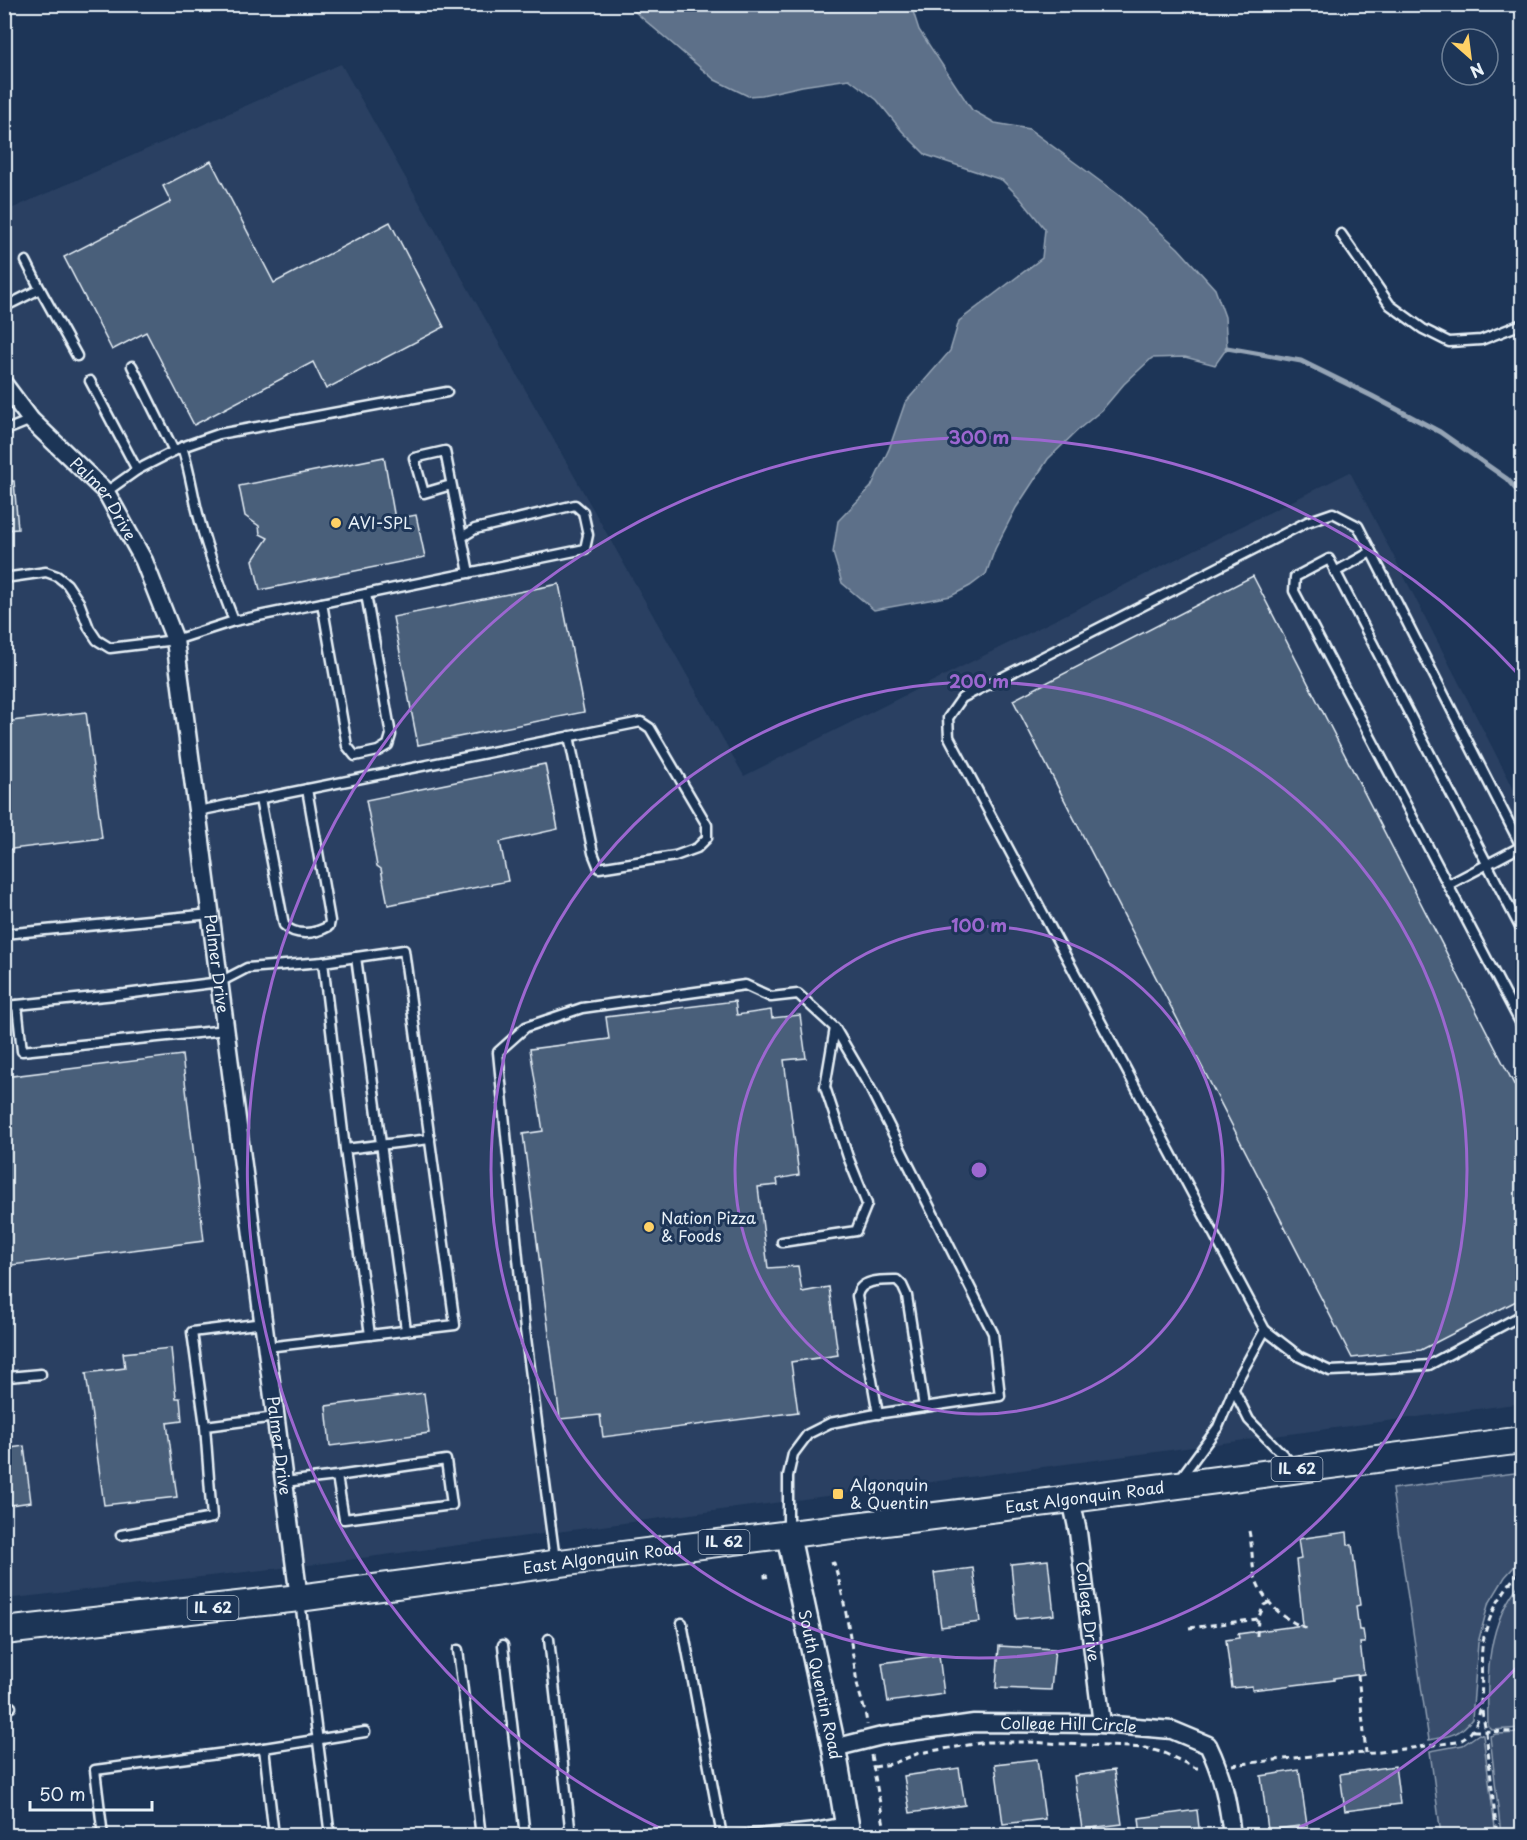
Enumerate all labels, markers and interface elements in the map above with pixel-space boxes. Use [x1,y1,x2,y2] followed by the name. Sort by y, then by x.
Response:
[1440,27,1500,87] north arrow
[1466,58,1489,85] text: N
[949,423,1009,450] text: 300 m
[65,451,143,544] street label: Palmer Drive
[348,510,412,534] place label: AVI-SPL
[329,516,343,530] marker: AVI-SPL
[949,667,1009,694] text: 200 m
[951,911,1007,938] text: 100 m
[200,913,236,1014] street label: Palmer Drive
[969,1160,989,1180] centre of rings
[661,1205,756,1247] place label: Nation Pizza & Foods
[642,1220,656,1234] marker: Nation Pizza & Foods
[262,1395,299,1496] street label: Palmer Drive
[1272,1457,1322,1481] road number: IL 62
[850,1472,929,1514] place label: Algonquin & Quentin
[1004,1474,1166,1518] street label: East Algonquin Road
[831,1487,845,1501] marker: Algonquin & Quentin
[698,1530,750,1554] road number: IL 62
[521,1535,683,1579] street label: East Algonquin Road
[1071,1560,1107,1663] street label: College Drive
[188,1596,238,1620] road number: IL 62
[793,1607,849,1761] street label: South Quentin Road
[1000,1710,1138,1738] street label: College Hill Circle
[30,1774,152,1812] scale bar
[39,1780,86,1807] text: 50 m

